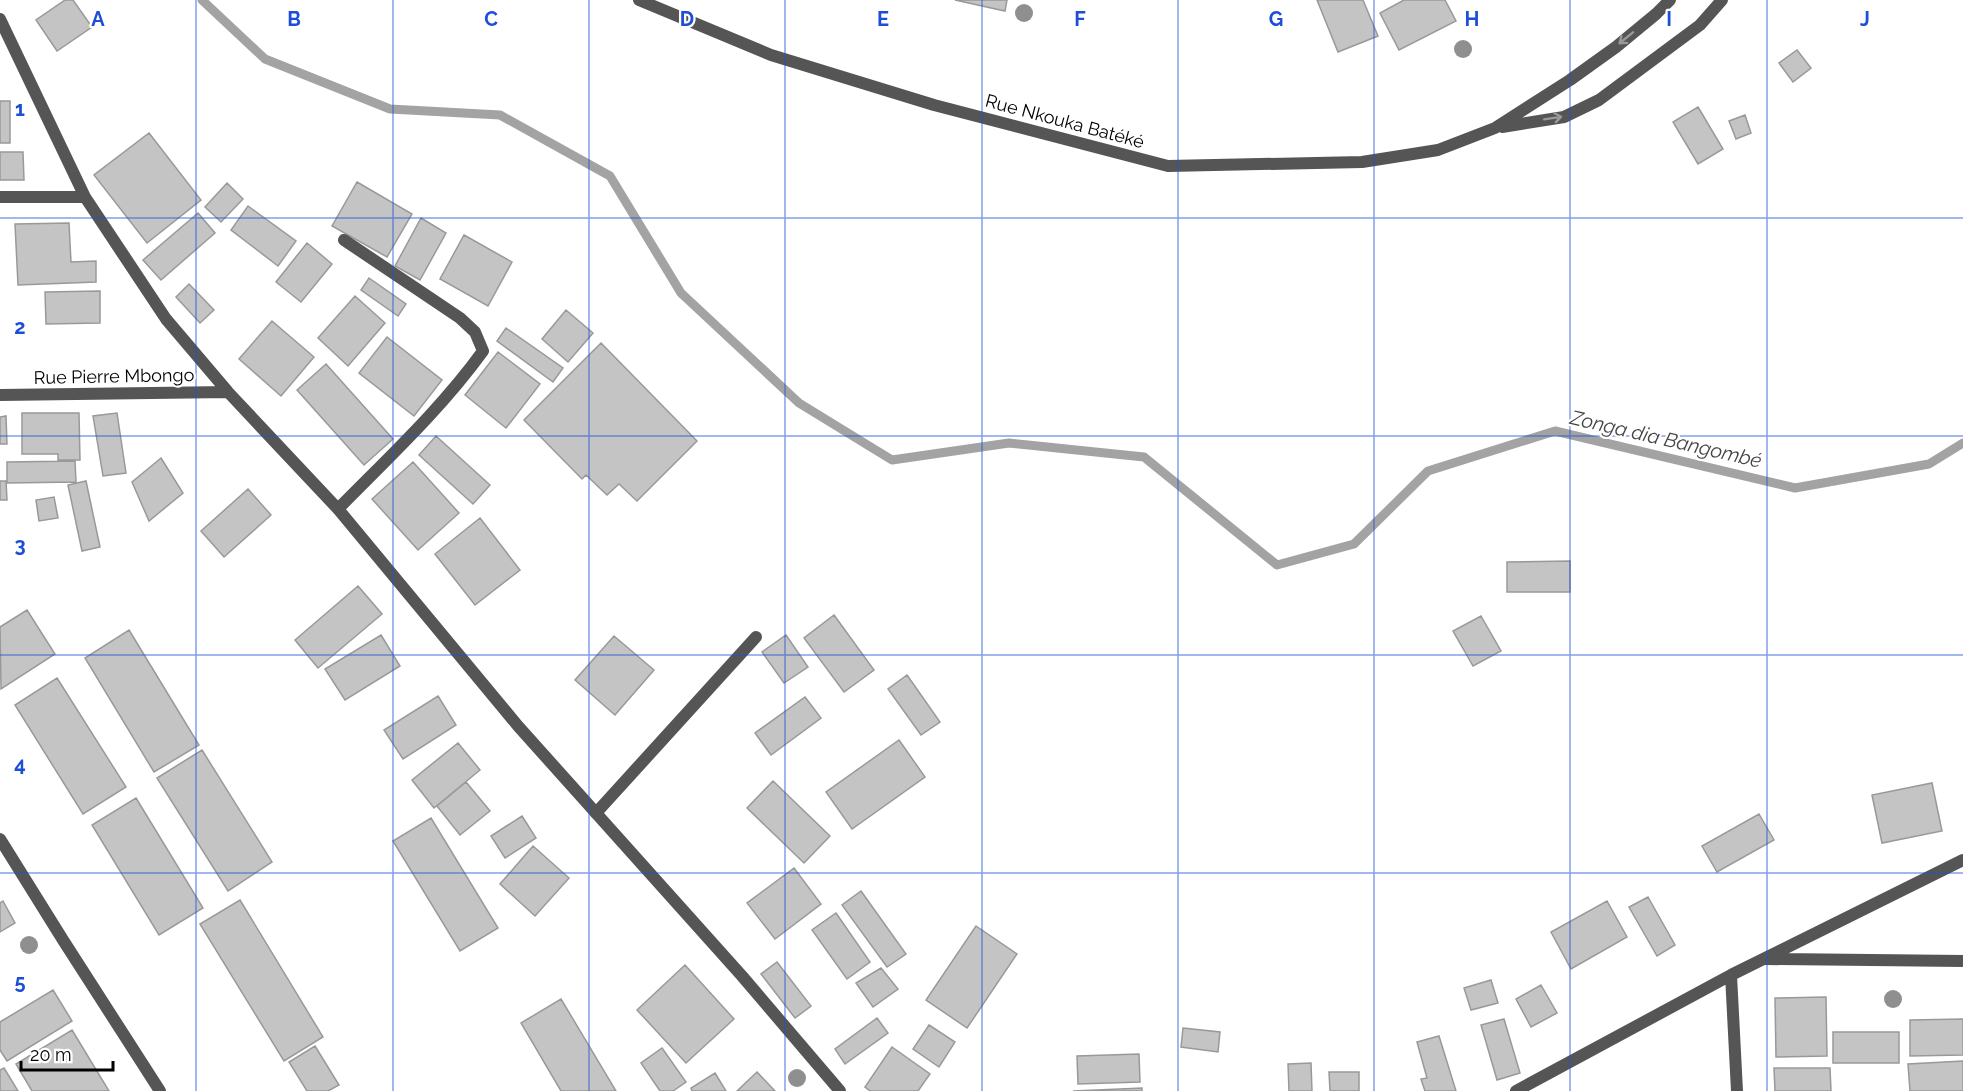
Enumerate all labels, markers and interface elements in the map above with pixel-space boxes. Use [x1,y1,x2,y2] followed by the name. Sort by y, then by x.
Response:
[91,7,105,31] text: A
[287,7,301,31] text: B
[484,7,498,31] text: C
[680,7,694,31] text: D
[877,7,889,31] text: E
[1074,7,1086,31] text: F
[1269,7,1283,31] text: G
[1465,7,1479,31] text: H
[1666,7,1672,31] text: I
[1860,7,1870,31] text: J
[1618,32,1634,45] one-way arrow
[983,90,1147,152] street label: Rue Nkouka Batéké
[15,97,25,121] text: 1
[1542,113,1562,124] one-way arrow
[14,315,26,339] text: 2
[34,364,195,388] street label: Rue Pierre Mbongo
[1567,405,1764,473] water label: Zonga dia Bangombé
[14,533,26,557] text: 3
[14,752,26,776] text: 4
[14,970,26,994] text: 5
[21,1034,112,1072] scale bar
[30,1044,72,1065] text: 20 m

